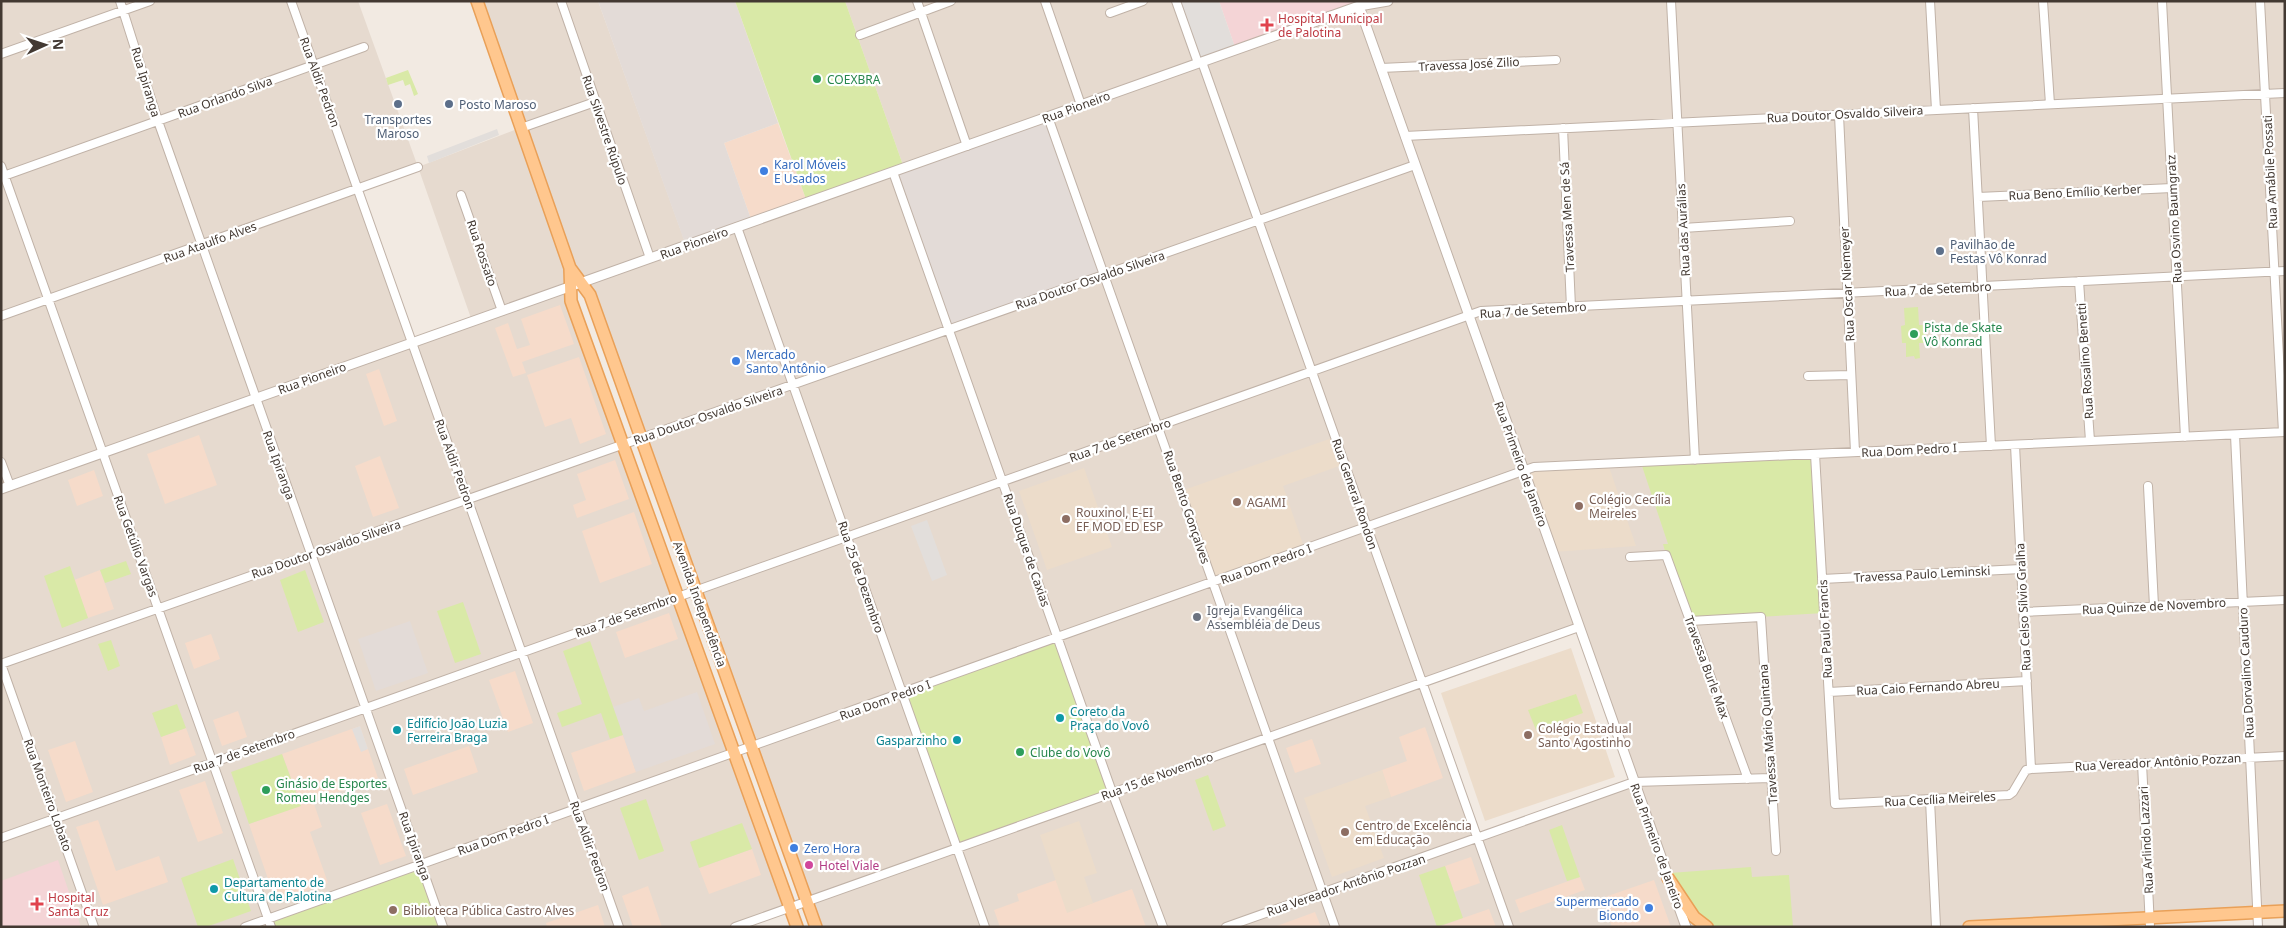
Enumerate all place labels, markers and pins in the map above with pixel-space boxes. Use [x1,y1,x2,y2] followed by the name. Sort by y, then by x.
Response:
[1278,10,1383,41] place label: Hospital Municipal de Palotina
[1260,18,1274,32] marker: Hospital Municipal de Palotina
[827,71,881,88] place label: COEXBRA
[811,73,823,85] marker: COEXBRA
[459,96,537,113] place label: Posto Maroso
[392,98,404,110] marker: Transportes Maroso
[443,98,455,110] marker: Posto Maroso
[364,111,432,142] place label: Transportes Maroso
[774,156,846,187] place label: Karol Móveis E Usados
[758,165,770,177] marker: Karol Móveis E Usados
[1950,236,2047,267] place label: Pavilhão de Festas Vô Konrad
[1934,245,1946,257] marker: Pavilhão de Festas Vô Konrad
[1924,319,2003,350] place label: Pista de Skate Vô Konrad
[1908,328,1920,340] marker: Pista de Skate Vô Konrad
[746,346,826,377] place label: Mercado Santo Antônio
[730,355,742,367] marker: Mercado Santo Antônio
[1589,491,1671,522] place label: Colégio Cecília Meireles
[1247,494,1286,511] place label: AGAMI
[1231,496,1243,508] marker: AGAMI
[1573,500,1585,512] marker: Colégio Cecília Meireles
[1076,504,1163,535] place label: Rouxinol, E-EI EF MOD ED ESP
[1060,513,1072,525] marker: Rouxinol, E-EI EF MOD ED ESP
[1207,602,1321,633] place label: Igreja Evangélica Assembléia de Deus
[1191,611,1203,623] marker: Igreja Evangélica Assembléia de Deus
[1070,703,1149,734] place label: Coreto da Praça do Vovô
[1054,712,1066,724] marker: Coreto da Praça do Vovô
[407,715,507,746] place label: Edifício João Luzia Ferreira Braga
[1538,720,1632,751] place label: Colégio Estadual Santo Agostinho
[391,724,403,736] marker: Edifício João Luzia Ferreira Braga
[1522,729,1534,741] marker: Colégio Estadual Santo Agostinho
[876,732,947,749] place label: Gasparzinho
[951,734,963,746] marker: Gasparzinho
[1030,744,1110,761] place label: Clube do Vovô
[1014,746,1026,758] marker: Clube do Vovô
[276,775,388,806] place label: Ginásio de Esportes Romeu Hendges
[260,784,272,796] marker: Ginásio de Esportes Romeu Hendges
[1355,817,1472,848] place label: Centro de Excelência em Educação
[1339,826,1351,838] marker: Centro de Excelência em Educação
[804,840,860,857] place label: Zero Hora
[788,842,800,854] marker: Zero Hora
[819,857,880,874] place label: Hotel Viale
[803,859,815,871] marker: Hotel Viale
[224,874,332,905] place label: Departamento de Cultura de Palotina
[208,883,220,895] marker: Departamento de Cultura de Palotina
[48,889,109,920] place label: Hospital Santa Cruz
[1556,893,1639,924] place label: Supermercado Biondo
[30,897,44,911] marker: Hospital Santa Cruz
[403,902,574,919] place label: Biblioteca Pública Castro Alves
[1643,902,1655,914] marker: Supermercado Biondo
[387,904,399,916] marker: Biblioteca Pública Castro Alves

